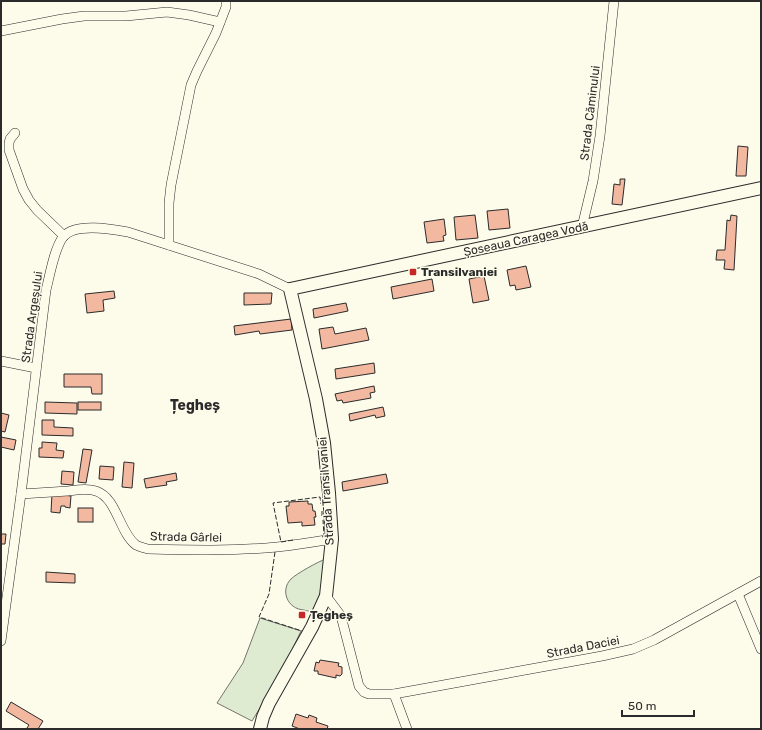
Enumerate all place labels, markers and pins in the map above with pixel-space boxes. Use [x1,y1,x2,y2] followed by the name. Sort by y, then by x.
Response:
[421,265,497,279] place label: Transilvaniei
[408,267,418,277] marker: Transilvaniei
[310,608,353,622] place label: Țegheș
[297,610,307,620] marker: Țegheș

